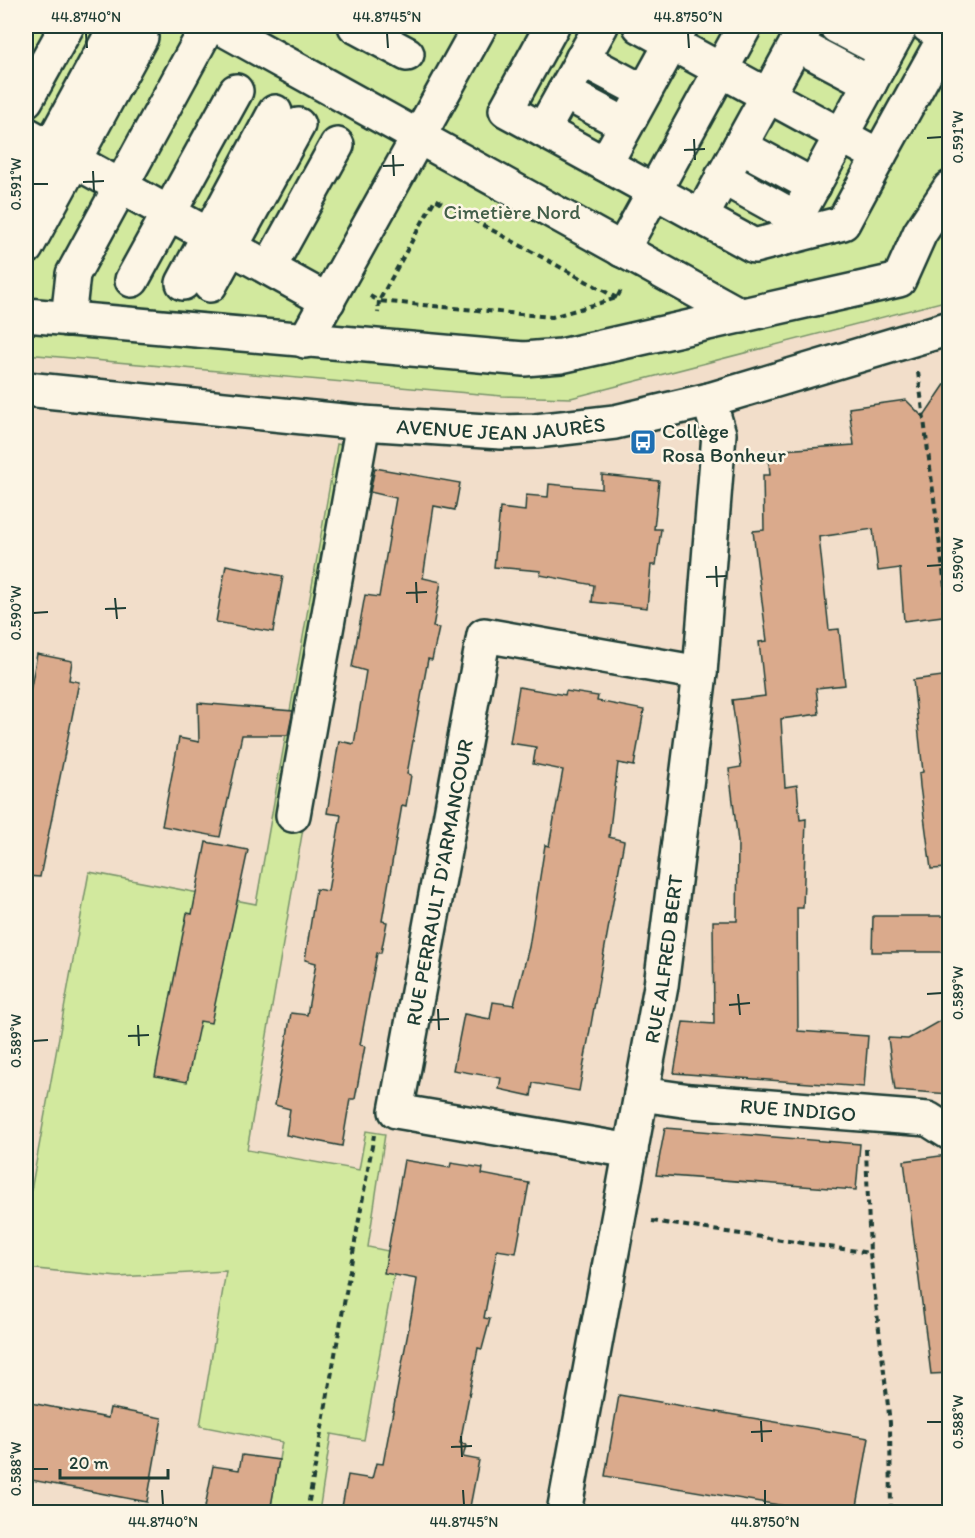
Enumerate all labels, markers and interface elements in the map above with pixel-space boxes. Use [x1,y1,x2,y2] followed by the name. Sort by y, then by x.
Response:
[51,8,121,26] text: 44.8740°N
[353,8,421,26] text: 44.8745°N
[653,8,723,26] text: 44.8750°N
[949,110,967,163] text: 0.591°W
[7,157,25,210] text: 0.591°W
[443,199,581,224] park label: Cimetière Nord
[396,411,607,445] street label: AVENUE JEAN JAURÈS
[662,418,786,467] place label: Collège Rosa Bonheur
[628,427,658,457] bus stop icon: Collège Rosa Bonheur
[949,537,967,593] text: 0.590°W
[7,585,25,641] text: 0.590°W
[400,737,477,1028] street label: RUE PERRAULT D'ARMANCOUR
[638,873,687,1045] street label: RUE ALFRED BERT
[949,966,967,1020] text: 0.589°W
[7,1014,25,1068] text: 0.589°W
[739,1092,857,1126] street label: RUE INDIGO
[949,1395,967,1449] text: 0.588°W
[7,1442,25,1496] text: 0.588°W
[60,1442,168,1480] scale bar
[69,1452,109,1474] text: 20 m
[128,1513,198,1531] text: 44.8740°N
[430,1513,498,1531] text: 44.8745°N
[730,1513,800,1531] text: 44.8750°N

